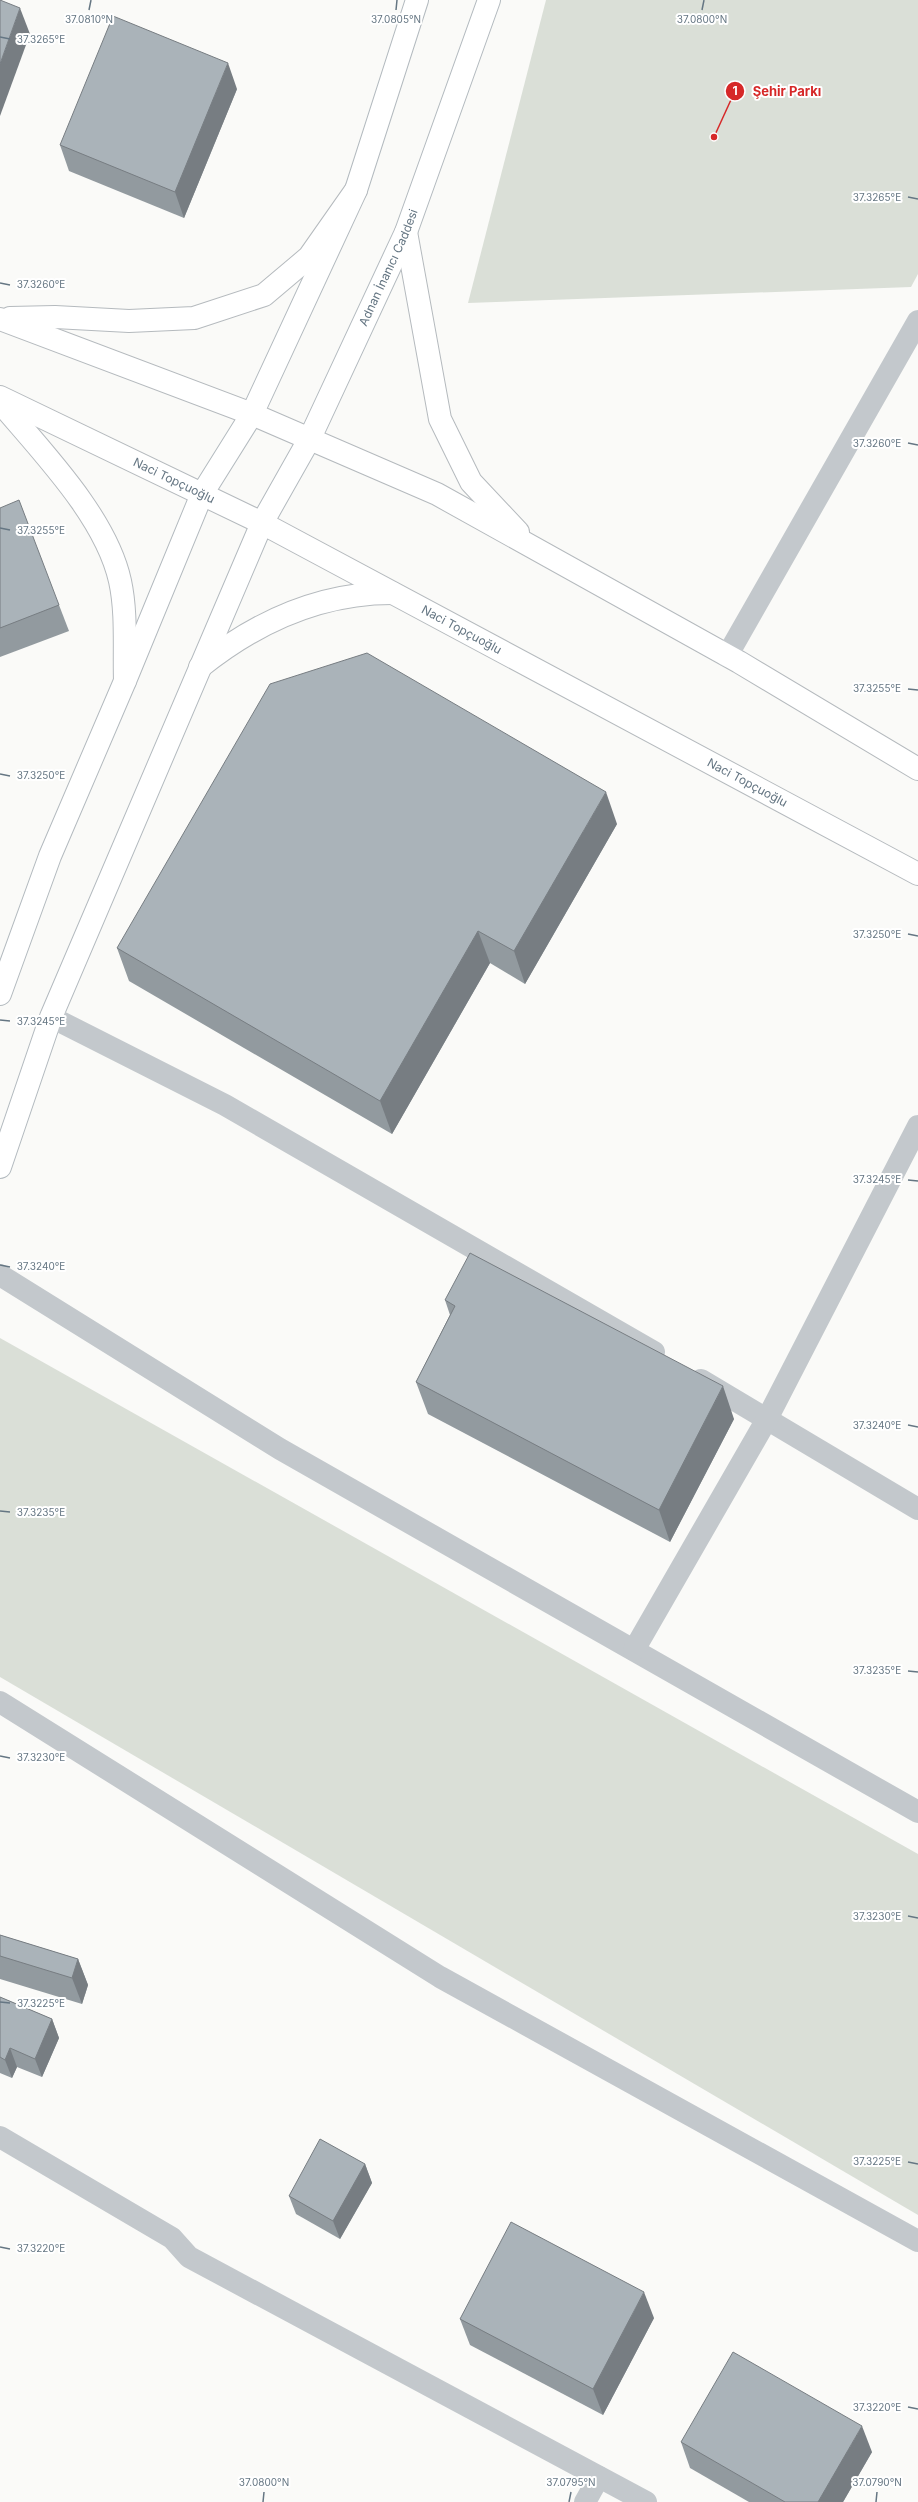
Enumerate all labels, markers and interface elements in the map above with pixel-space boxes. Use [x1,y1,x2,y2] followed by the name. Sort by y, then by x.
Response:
[65,13,113,25] text: 37.0810°N
[371,13,421,25] text: 37.0805°N
[677,13,727,25] text: 37.0800°N
[17,33,65,45] text: 37.3265°E
[725,79,829,104] callout: Şehir Parkı
[732,83,738,98] text: 1
[753,83,821,99] text: Şehir Parkı
[853,191,901,203] text: 37.3265°E
[355,207,421,328] street label: Adnan İnanıcı Caddesi
[17,278,65,290] text: 37.3260°E
[853,437,901,449] text: 37.3260°E
[131,454,217,506] street label: Naci Topçuoğlu
[17,524,65,536] text: 37.3255°E
[419,602,504,657] street label: Naci Topçuoğlu
[853,682,901,694] text: 37.3255°E
[705,755,790,810] street label: Naci Topçuoğlu
[17,769,65,781] text: 37.3250°E
[853,928,901,940] text: 37.3250°E
[17,1015,65,1027] text: 37.3245°E
[853,1173,901,1185] text: 37.3245°E
[17,1260,65,1272] text: 37.3240°E
[853,1419,901,1431] text: 37.3240°E
[17,1506,65,1518] text: 37.3235°E
[853,1664,901,1676] text: 37.3235°E
[17,1751,65,1763] text: 37.3230°E
[853,1910,901,1922] text: 37.3230°E
[17,1997,65,2009] text: 37.3225°E
[853,2155,901,2167] text: 37.3225°E
[17,2242,65,2254] text: 37.3220°E
[853,2401,901,2413] text: 37.3220°E
[239,2476,289,2488] text: 37.0800°N
[546,2476,596,2488] text: 37.0795°N
[852,2476,902,2488] text: 37.0790°N

